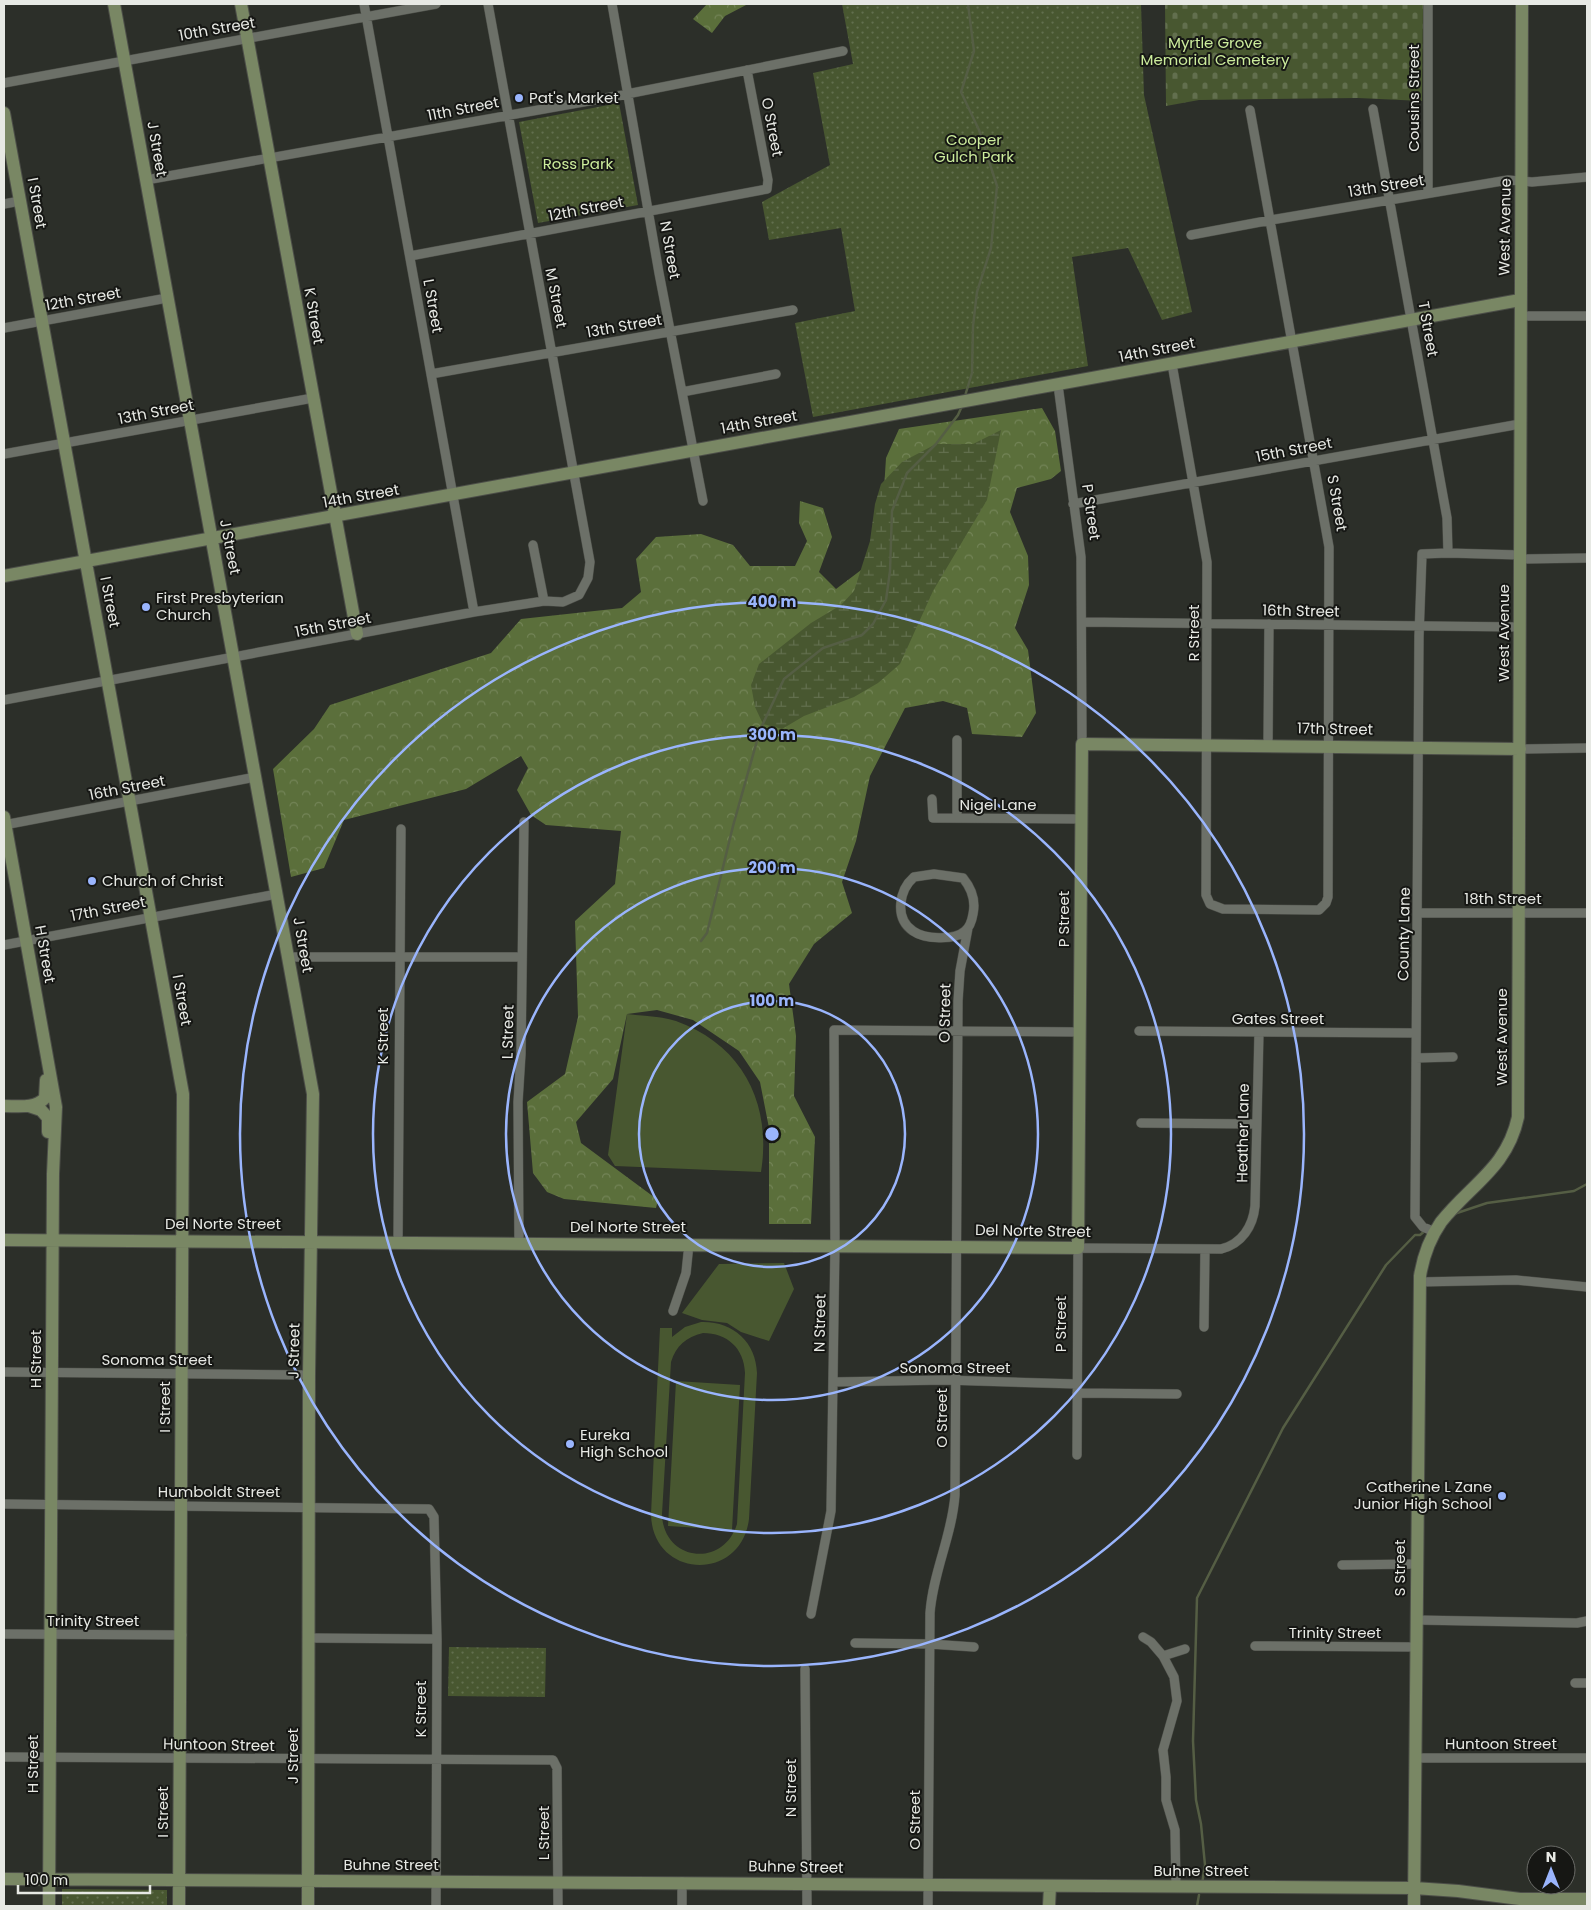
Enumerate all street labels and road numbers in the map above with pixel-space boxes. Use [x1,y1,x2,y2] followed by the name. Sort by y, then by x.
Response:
[177,11,257,46] street label: 10th Street
[1403,44,1424,152] street label: Cousins Street
[425,91,501,126] street label: 11th Street
[756,96,788,158] street label: O Street
[142,120,173,178] street label: J Street
[1346,169,1425,202] street label: 13th Street
[23,176,52,230] street label: I Street
[1493,178,1516,276] street label: West Avenue
[546,191,625,226] street label: 12th Street
[655,219,686,281] street label: N Street
[540,266,573,330] street label: M Street
[418,277,449,335] street label: L Street
[43,282,122,315] street label: 12th Street
[299,286,330,346] street label: K Street
[1413,299,1444,358] street label: T Street
[584,309,663,343] street label: 13th Street
[1117,332,1197,367] street label: 14th Street
[116,394,196,429] street label: 13th Street
[719,404,799,439] street label: 14th Street
[1254,432,1334,467] street label: 15th Street
[1322,473,1353,533] street label: S Street
[321,478,401,513] street label: 14th Street
[1077,482,1106,541] street label: P Street
[215,517,246,576] street label: J Street
[95,575,126,629] street label: I Street
[1493,584,1514,682] street label: West Avenue
[1262,599,1340,622] street label: 16th Street
[1183,604,1204,662] street label: R Street
[293,607,373,642] street label: 15th Street
[1297,717,1373,740] street label: 17th Street
[87,770,167,805] street label: 16th Street
[960,794,1036,815] street label: Nigel Lane
[1392,887,1415,981] street label: County Lane
[1464,888,1542,909] street label: 18th Street
[69,891,147,926] street label: 17th Street
[1053,891,1074,947] street label: P Street
[288,916,319,974] street label: J Street
[30,923,61,984] street label: H Street
[168,973,197,1027] street label: I Street
[933,983,956,1043] street label: O Street
[1491,988,1512,1086] street label: West Avenue
[497,1005,518,1059] street label: L Street
[372,1008,393,1064] street label: K Street
[1232,1008,1324,1029] street label: Gates Street
[1231,1083,1254,1183] street label: Heather Lane
[165,1213,281,1234] street label: Del Norte Street
[570,1216,686,1237] street label: Del Norte Street
[975,1219,1091,1242] street label: Del Norte Street
[808,1294,831,1352] street label: N Street
[1050,1296,1071,1352] street label: P Street
[283,1323,304,1379] street label: J Street
[25,1330,46,1388] street label: H Street
[101,1349,213,1370] street label: Sonoma Street
[899,1357,1011,1378] street label: Sonoma Street
[154,1381,175,1433] street label: I Street
[931,1388,952,1448] street label: O Street
[158,1481,280,1502] street label: Humboldt Street
[1389,1540,1410,1596] street label: S Street
[47,1610,139,1631] street label: Trinity Street
[1289,1622,1381,1643] street label: Trinity Street
[410,1681,431,1737] street label: K Street
[282,1728,303,1784] street label: J Street
[163,1733,275,1756] street label: Huntoon Street
[1445,1733,1557,1754] street label: Huntoon Street
[22,1735,43,1793] street label: H Street
[780,1759,801,1817] street label: N Street
[152,1786,173,1838] street label: I Street
[904,1790,925,1850] street label: O Street
[533,1806,554,1860] street label: L Street
[343,1854,439,1875] street label: Buhne Street
[748,1855,844,1878] street label: Buhne Street
[1153,1860,1249,1881] street label: Buhne Street

